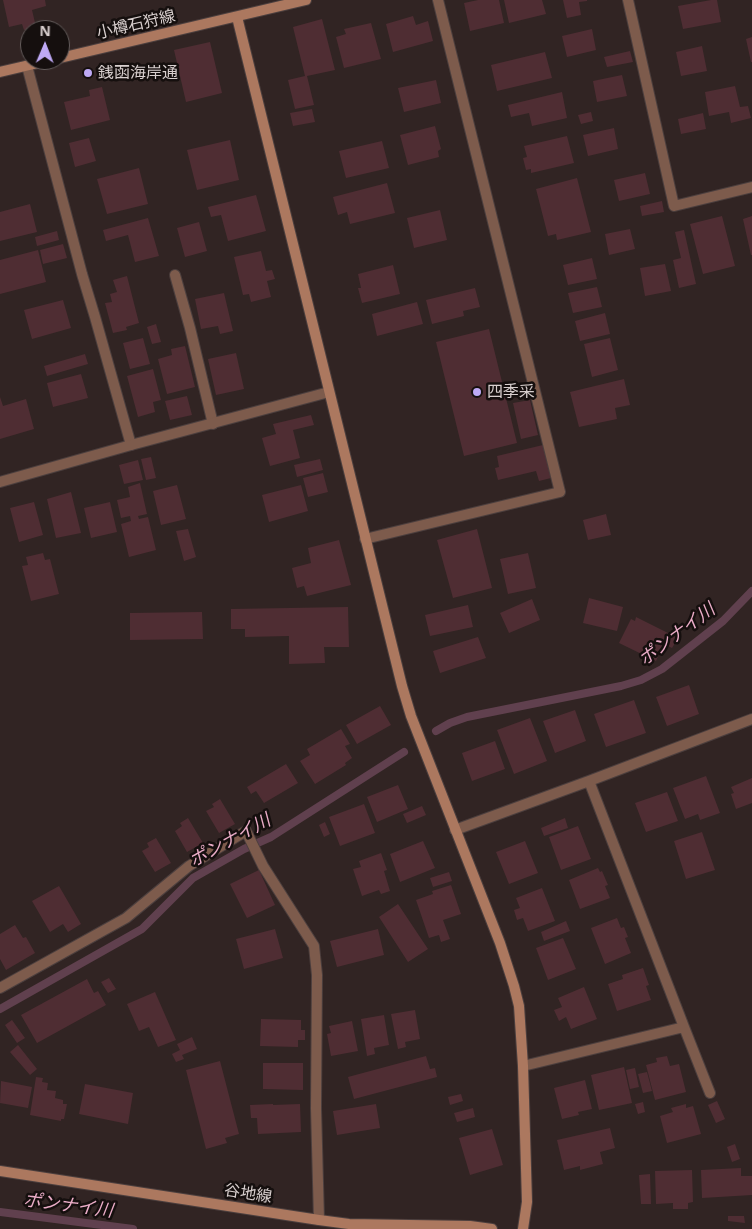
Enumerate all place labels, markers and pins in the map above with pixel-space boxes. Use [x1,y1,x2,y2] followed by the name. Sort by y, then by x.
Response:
[98,63,178,83] place label: 銭函海岸通
[82,67,94,79] marker: 銭函海岸通
[487,382,535,402] place label: 四季采
[471,386,483,398] marker: 四季采

